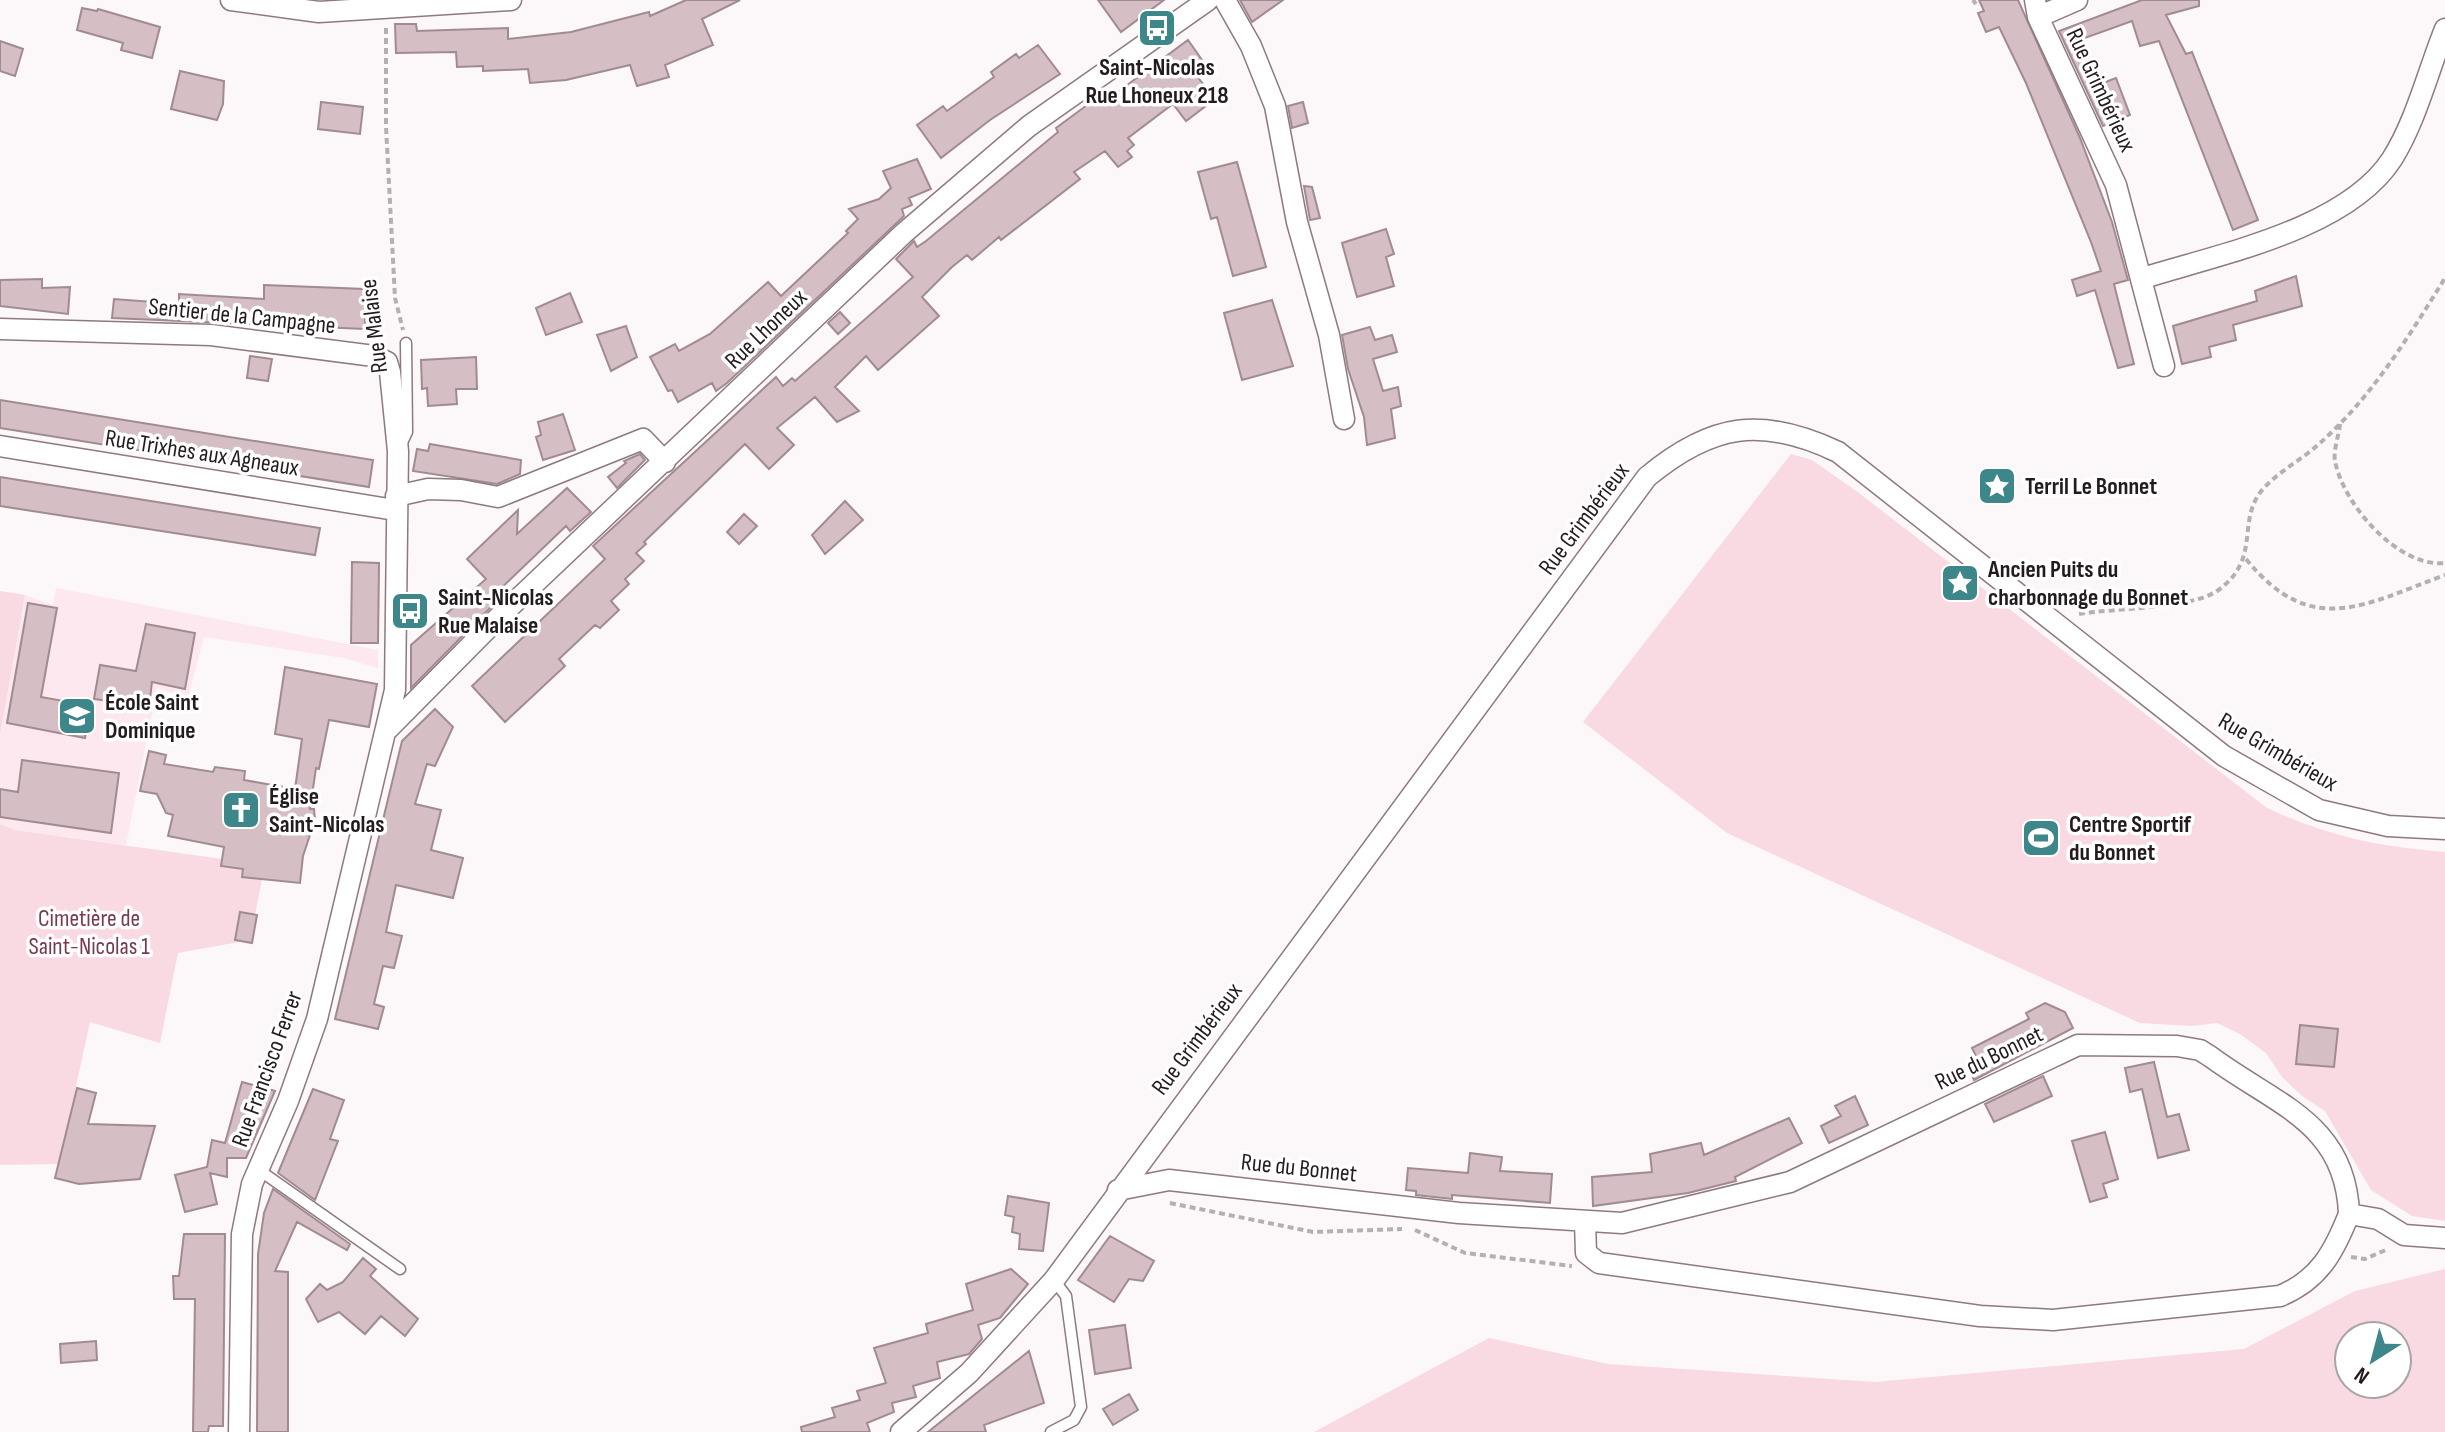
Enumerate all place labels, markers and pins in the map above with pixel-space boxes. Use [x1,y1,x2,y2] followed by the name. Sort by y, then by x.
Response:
[1136,7,1178,49] bus stop icon: Saint-Nicolas Rue Lhoneux 218
[1085,53,1229,110] place label: Saint-Nicolas Rue Lhoneux 218
[1976,465,2018,507] place icon: Terril Le Bonnet
[2025,472,2157,501] place label: Terril Le Bonnet
[1987,555,2188,612] place label: Ancien Puits du charbonnage du Bonnet
[1939,562,1981,604] place icon: Ancien Puits du charbonnage du Bonnet
[438,583,554,640] place label: Saint-Nicolas Rue Malaise
[389,590,431,632] bus stop icon: Saint-Nicolas Rue Malaise
[105,688,199,745] place label: École Saint Dominique
[56,695,98,737] school or university icon: École Saint Dominique
[269,782,385,839] place label: Église Saint-Nicolas
[220,789,262,831] church icon: Église Saint-Nicolas
[2069,810,2192,867] place label: Centre Sportif du Bonnet
[2020,817,2062,859] sports icon: Centre Sportif du Bonnet

